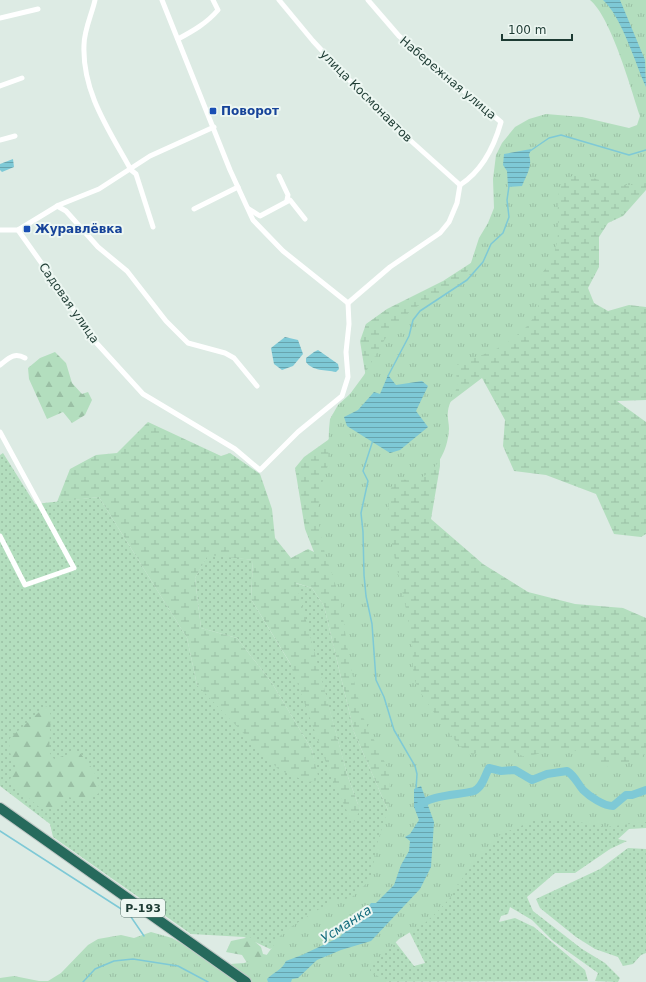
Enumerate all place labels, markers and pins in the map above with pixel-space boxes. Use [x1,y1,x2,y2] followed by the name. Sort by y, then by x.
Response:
[221,104,279,118] place label: Поворот
[208,106,218,116] marker: Поворот
[35,222,123,236] place label: Журавлёвка
[22,224,32,234] marker: Журавлёвка

